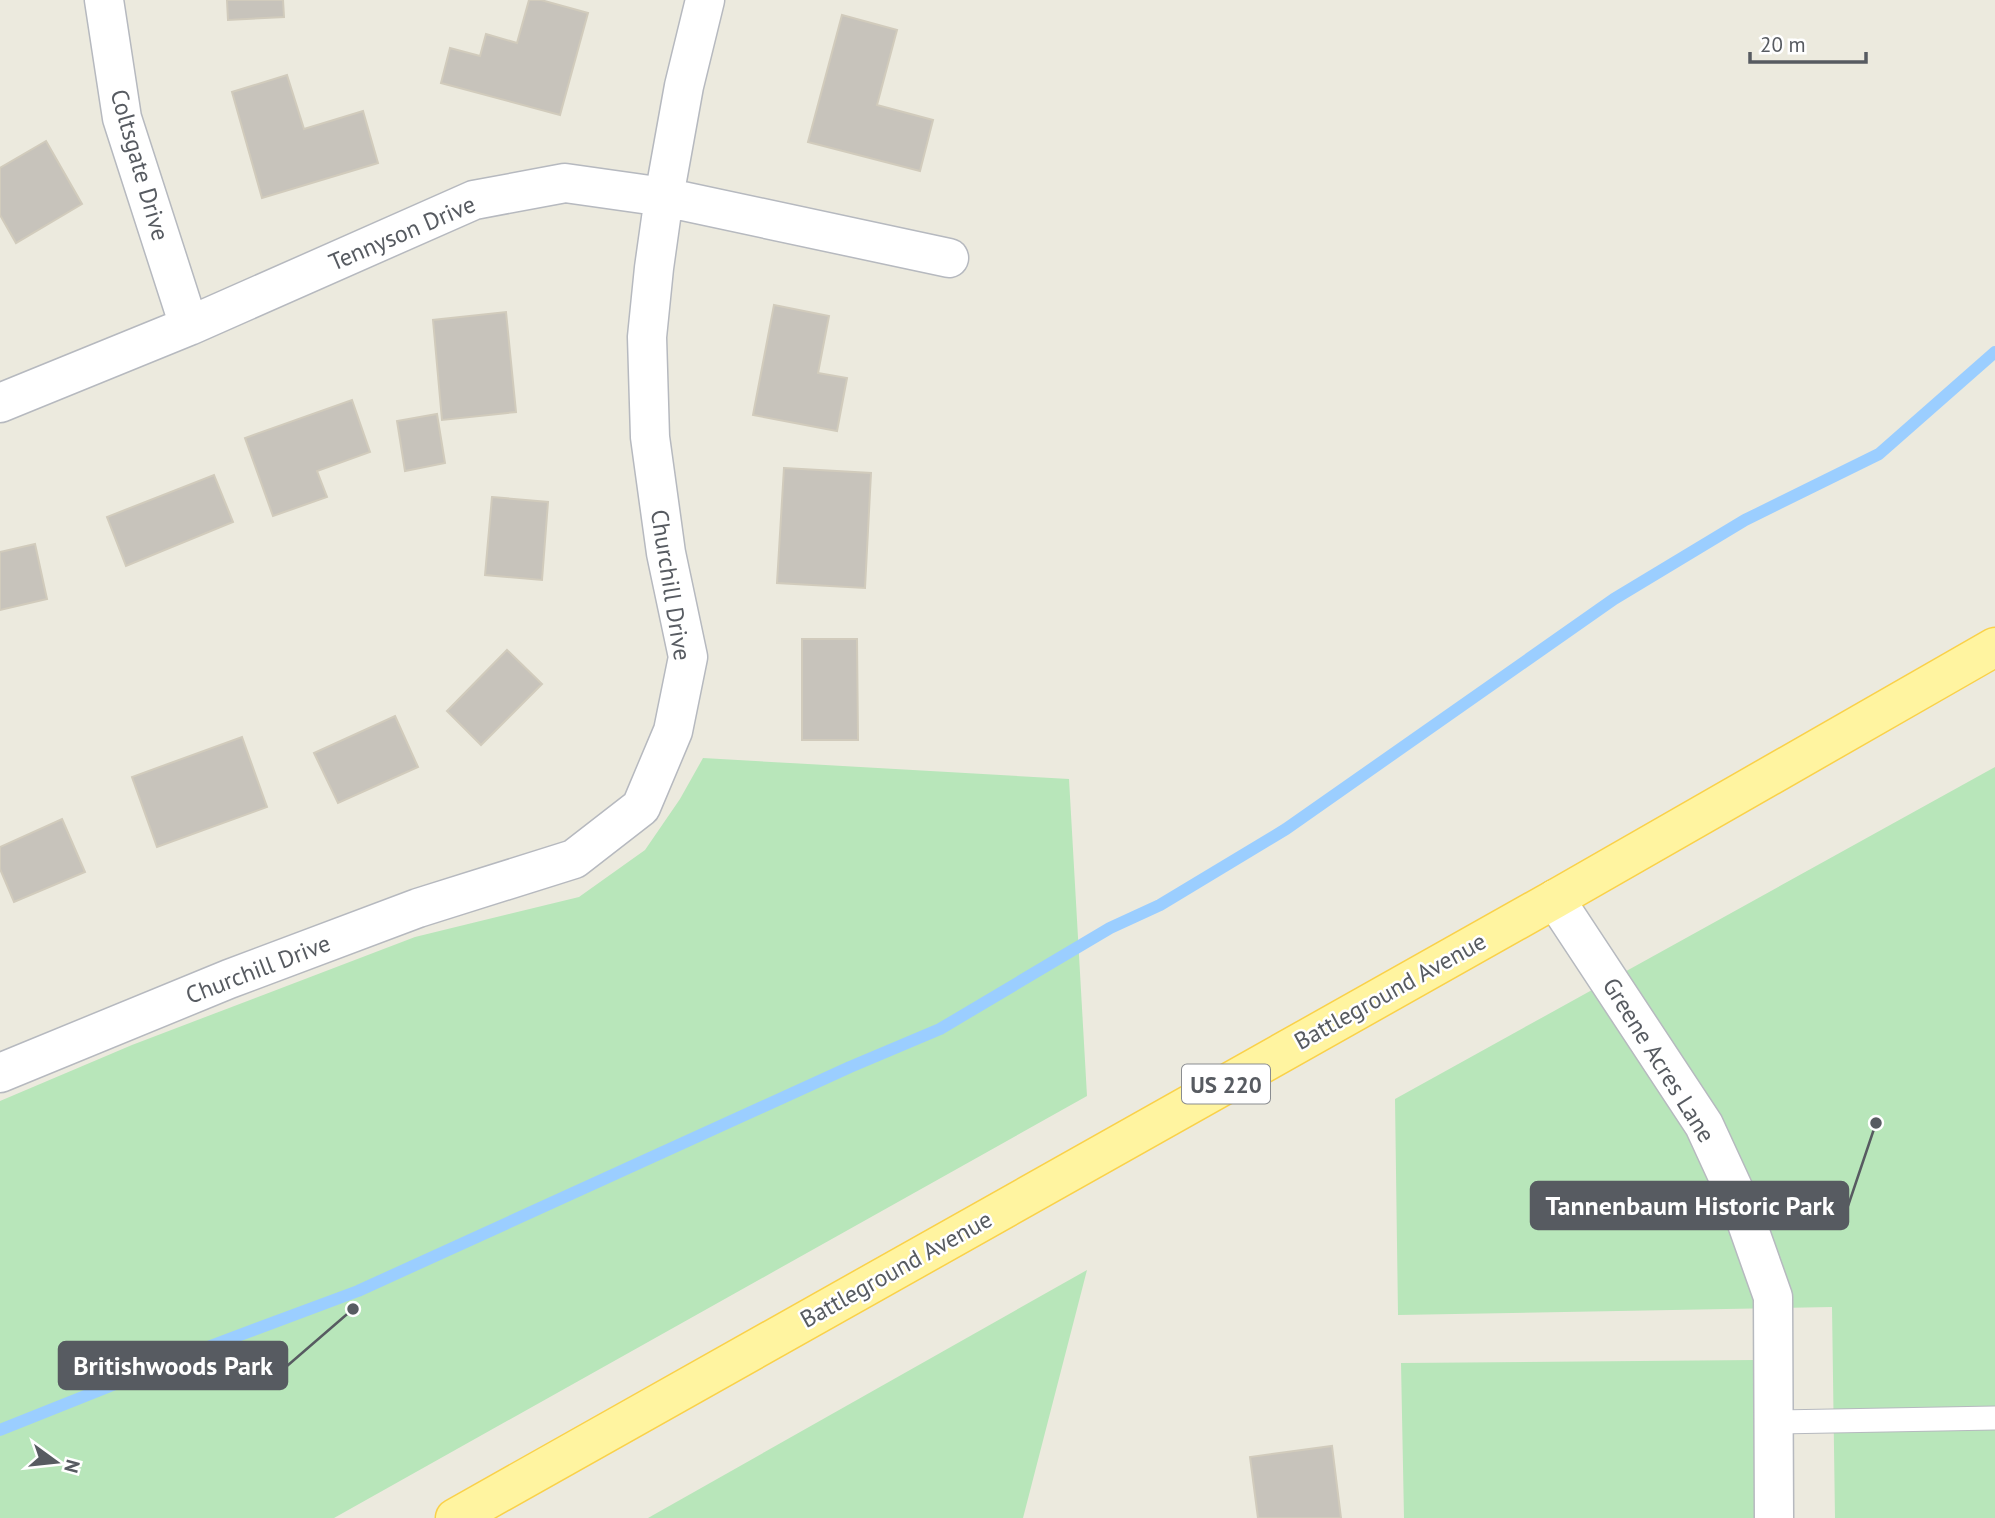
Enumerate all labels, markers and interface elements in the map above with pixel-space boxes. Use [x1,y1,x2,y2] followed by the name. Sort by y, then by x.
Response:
[1750,21,1866,65] scale bar
[1760,31,1806,58] text: 20 m
[104,86,176,244] street label: Coltsgate Drive
[324,188,480,278] street label: Tennyson Drive
[644,507,698,663] street label: Churchill Drive
[1289,925,1491,1057] street label: Battleground Avenue
[181,927,335,1011] street label: Churchill Drive
[1596,972,1722,1148] street label: Greene Acres Lane
[1182,1064,1270,1104] road number: US 220
[1531,1182,1848,1229] callout: Tannenbaum Historic Park
[1545,1189,1835,1222] text: Tannenbaum Historic Park
[795,1203,997,1335] street label: Battleground Avenue
[59,1342,287,1389] callout: Britishwoods Park
[73,1349,273,1382] text: Britishwoods Park
[21,1427,91,1497] north arrow
[59,1457,86,1476] text: N

